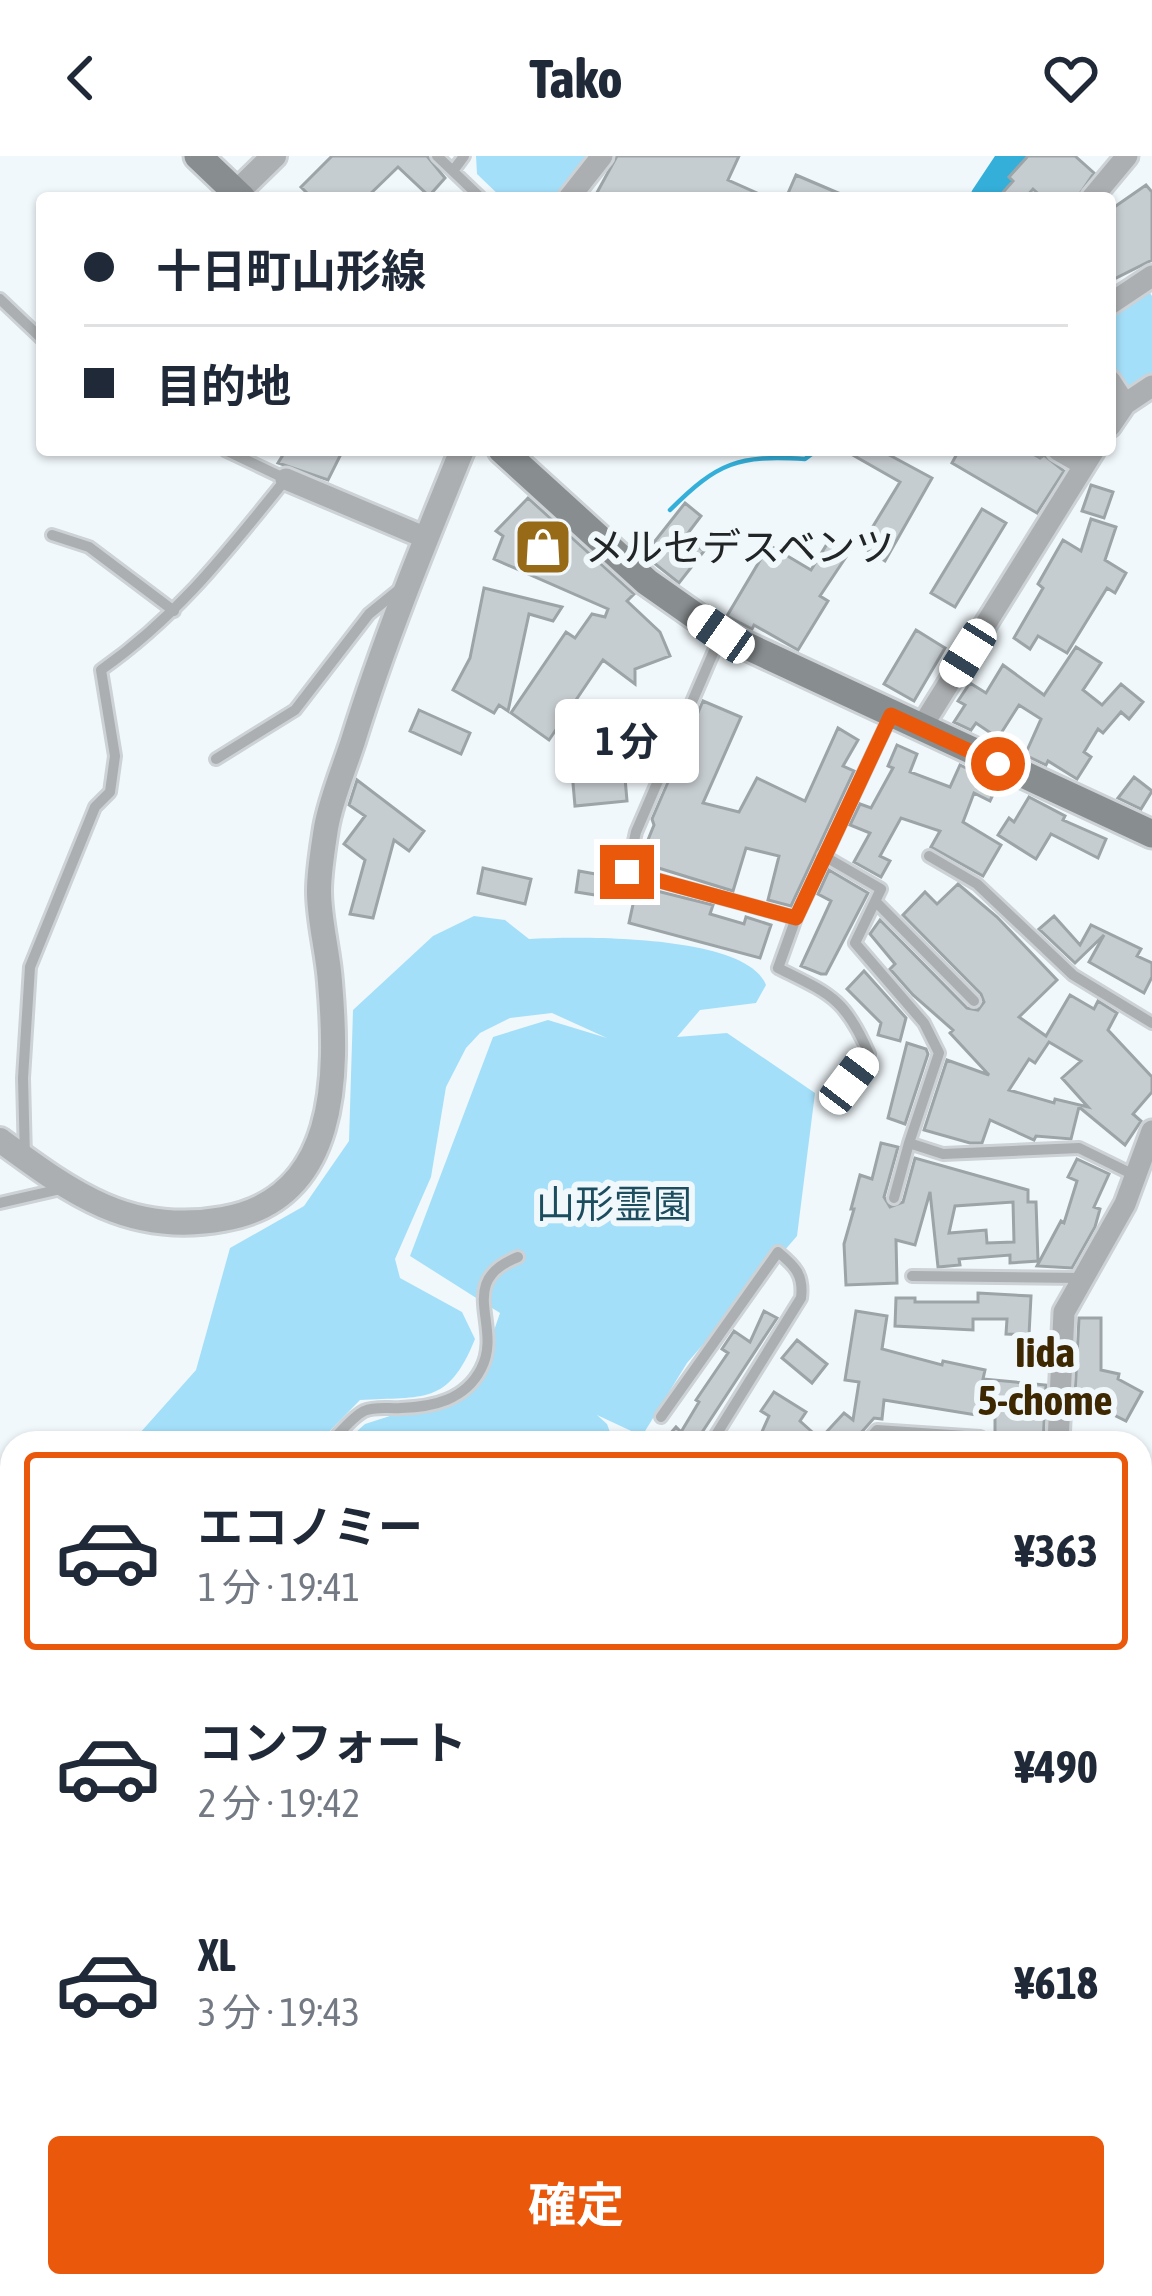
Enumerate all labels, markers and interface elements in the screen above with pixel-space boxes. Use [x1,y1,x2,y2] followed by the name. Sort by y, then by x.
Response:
[48,45,114,111] icon: back
[1038,45,1104,111] icon: heart
[529,48,623,109] text: Tako
[156,245,426,297] text: 十日町山形線
[156,360,291,412] text: 目的地
[512,516,574,578] shop icon: メルセデスベンツ
[585,525,894,569] place label: メルセデスベンツ
[681,599,761,669] car
[934,613,1002,693] car
[555,698,699,782] callout: 1 分
[596,719,658,763] text: 1 分
[971,737,1025,791] route start
[600,845,654,899] route end
[813,1041,885,1121] car
[536,1182,692,1226] park label: 山形霊園
[977,1328,1113,1424] district label: Iida 5-chome
[54,1497,162,1605] icon: car
[198,1501,423,1553] text: エコノミー
[1015,1525,1098,1577] text: ¥363
[198,1565,360,1609] text: 1 分 · 19:41
[54,1713,162,1821] icon: car
[198,1717,467,1769] text: コンフォート
[1015,1741,1098,1793] text: ¥490
[198,1781,360,1825] text: 2 分 · 19:42
[54,1929,162,2037] icon: car
[198,1929,236,1981] text: XL
[1015,1957,1098,2009] text: ¥618
[198,1990,360,2034] text: 3 分 · 19:43
[48,2136,1104,2274] button: 確定

